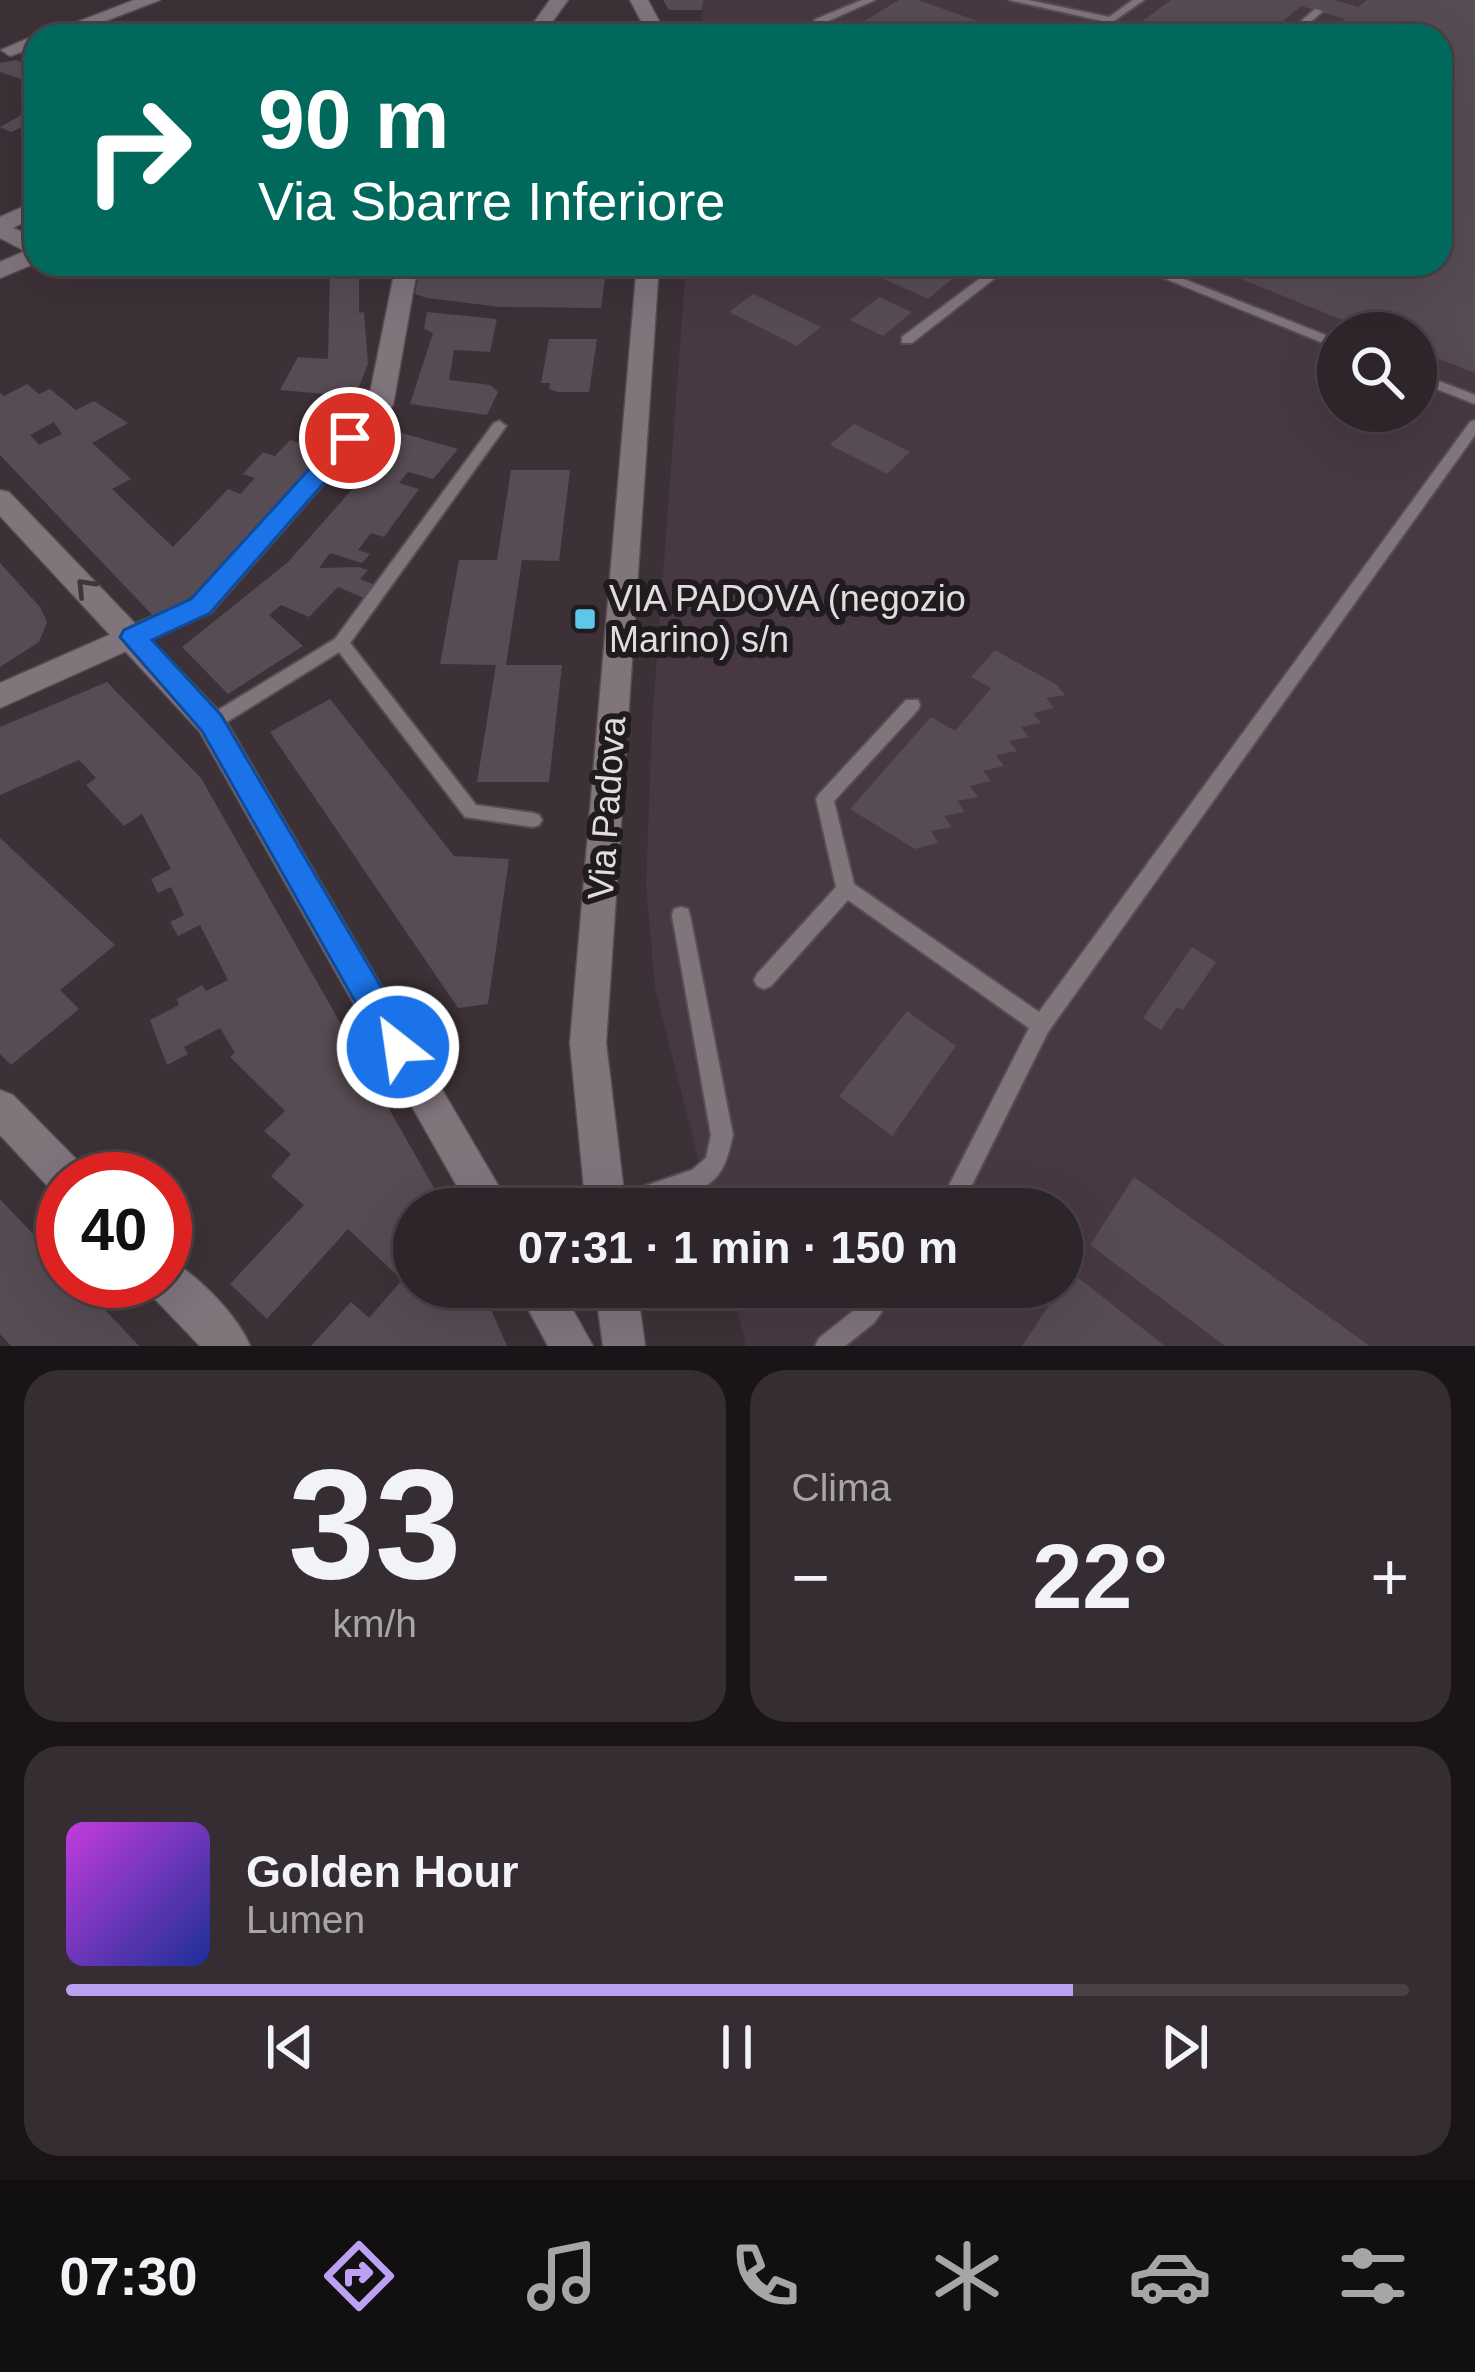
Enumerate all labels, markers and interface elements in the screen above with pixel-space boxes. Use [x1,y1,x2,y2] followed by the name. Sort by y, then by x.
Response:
[60,72,216,228] icon: right
[258,72,449,166] text: 90 m
[258,171,725,231] text: Via Sbarre Inferiore
[1317,312,1437,432] map controls
[1317,312,1437,432] button: search
[299,387,401,489] pin
[317,405,383,471] icon: arrive
[609,578,966,660] place label: VIA PADOVA (negozio Marino) s/n
[77,579,99,601] one-way arrow
[572,606,598,632] marker: VIA PADOVA (negozio Marino) s/n
[580,714,633,901] street label: Via Padova
[335,984,461,1110] position arrow
[36,1152,192,1308] speed limit sign: 40
[518,1222,958,1273] text: 07:31 · 1 min · 150 m
[288,1437,462,1611] text: 33
[792,1466,891,1509] text: Clima
[1032,1527,1168,1627] text: 22°
[792,1540,830,1614] text: −
[1370,1540,1409,1614] text: +
[332,1602,417,1645] text: km/h
[246,1846,518,1897] text: Golden Hour
[246,1898,365,1941] text: Lumen
[257,2014,323,2080] icon: previous
[704,2014,770,2080] icon: pause
[1152,2014,1218,2080] icon: next
[317,2234,401,2318] icon: directions
[520,2234,604,2318] icon: music
[723,2234,807,2318] icon: phone
[925,2234,1009,2318] icon: climate
[1128,2234,1212,2318] icon: car
[1331,2234,1415,2318] icon: filters
[59,2246,198,2306] text: 07:30

